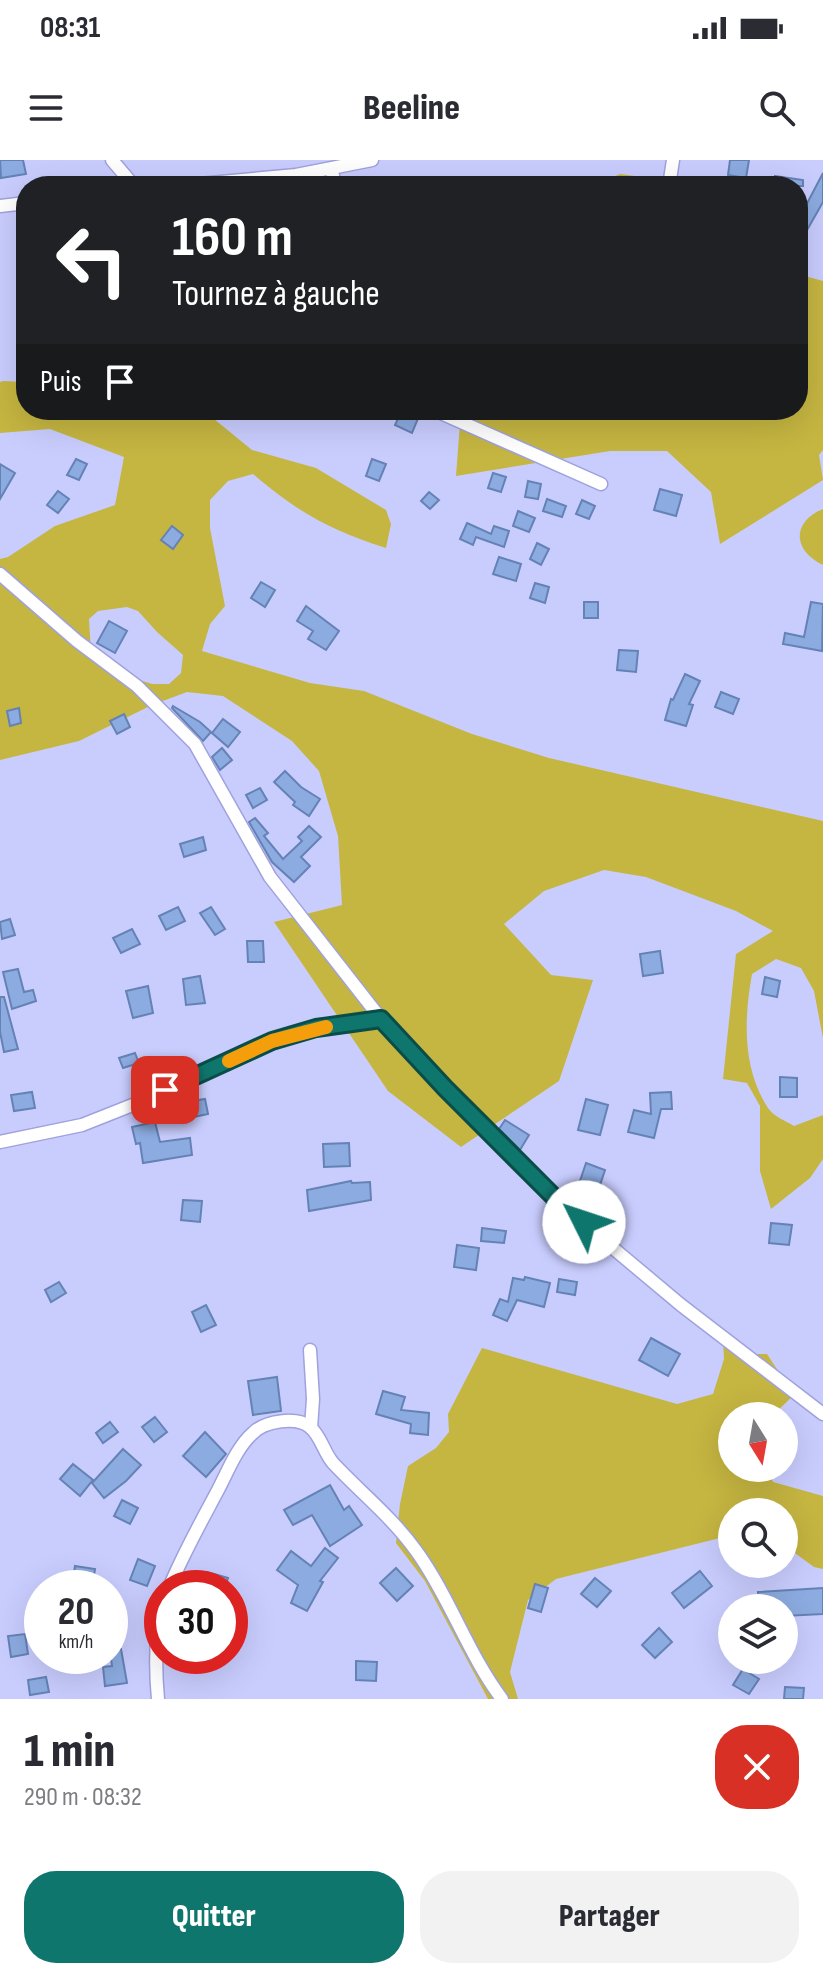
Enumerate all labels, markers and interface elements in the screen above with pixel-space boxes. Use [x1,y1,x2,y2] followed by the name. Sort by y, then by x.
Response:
[40,10,100,46] text: 08:31
[24,86,68,130] icon: menu
[755,86,799,130] icon: search
[363,87,460,130] text: Beeline
[172,205,293,272] text: 160 m
[40,208,144,312] icon: left
[172,273,380,316] text: Tournez à gauche
[98,360,142,404] icon: arrive
[40,364,82,400] text: Puis
[131,1056,199,1124] pin
[143,1068,187,1112] icon: arrive
[542,1180,626,1264] position arrow
[718,1402,798,1482] north arrow
[718,1402,798,1674] map controls
[718,1498,798,1578] button: search
[144,1570,248,1674] speed limit sign: 30
[58,1588,94,1636] text: 20
[718,1594,798,1674] button: layers
[59,1630,93,1654] text: km/h
[24,1723,115,1780] text: 1 min
[715,1725,799,1809] button: close
[24,1782,142,1813] text: 290 m · 08:32
[24,1871,404,1963] button: Quitter
[420,1871,799,1963] button: Partager

